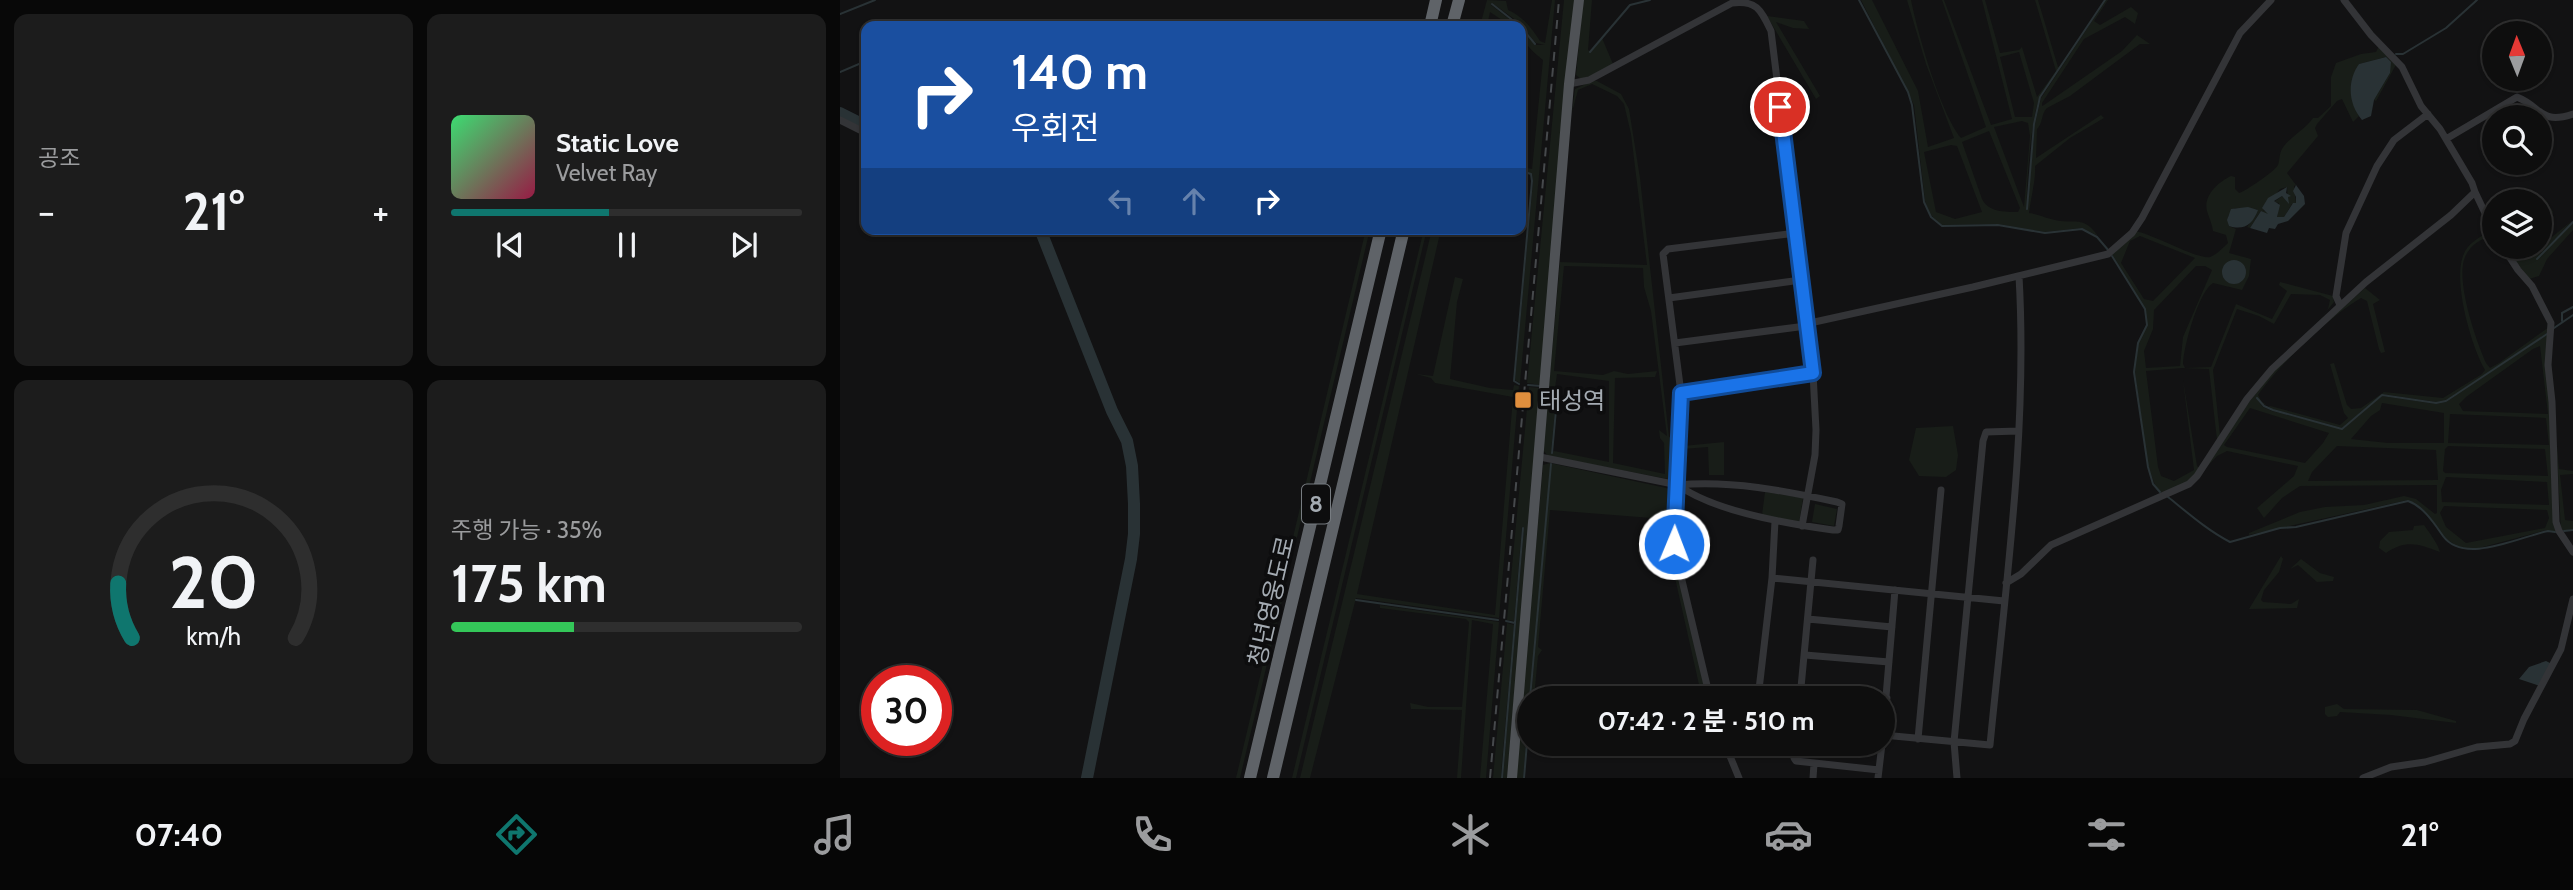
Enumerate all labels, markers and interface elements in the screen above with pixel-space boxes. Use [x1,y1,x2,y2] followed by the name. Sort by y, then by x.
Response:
[2482,21,2552,91] north arrow
[2482,21,2552,259] map controls
[1011,42,1148,101] text: 140 m
[896,49,987,140] icon: right
[1750,77,1810,137] pin
[1761,88,1799,126] icon: arrive
[2482,105,2552,175] button: search
[1011,108,1099,147] text: 우회전
[556,127,679,159] text: Static Love
[38,144,80,172] text: 공조
[556,159,657,187] text: Velvet Ray
[183,180,244,243] text: 21°
[1102,182,1140,220] icon: left
[1175,182,1213,220] icon: ahead
[1248,182,1286,220] icon: right
[38,188,55,235] text: −
[372,188,389,235] text: +
[2482,189,2552,259] button: layers
[491,226,529,264] icon: previous
[608,226,646,264] icon: pause
[725,226,763,264] icon: next
[1539,386,1605,415] place label: 태성역
[1513,390,1533,410] marker: 태성역
[1302,484,1330,524] road number: 8
[1637,507,1711,581] position arrow
[451,516,602,544] text: 주행 가능 · 35%
[1242,533,1300,669] street label: 청년영웅도로
[169,538,258,626] text: 20
[451,552,607,615] text: 175 km
[186,621,241,651] text: km/h
[861,665,952,756] speed limit sign: 30
[1598,705,1814,737] text: 07:42 · 2 분 · 510 m
[492,810,541,859] icon: directions
[810,810,859,859] icon: music
[1128,810,1177,859] icon: phone
[1446,810,1495,859] icon: climate
[1764,810,1813,859] icon: car
[2082,810,2131,859] icon: filters
[135,815,223,854] text: 07:40
[2400,815,2438,854] text: 21°

